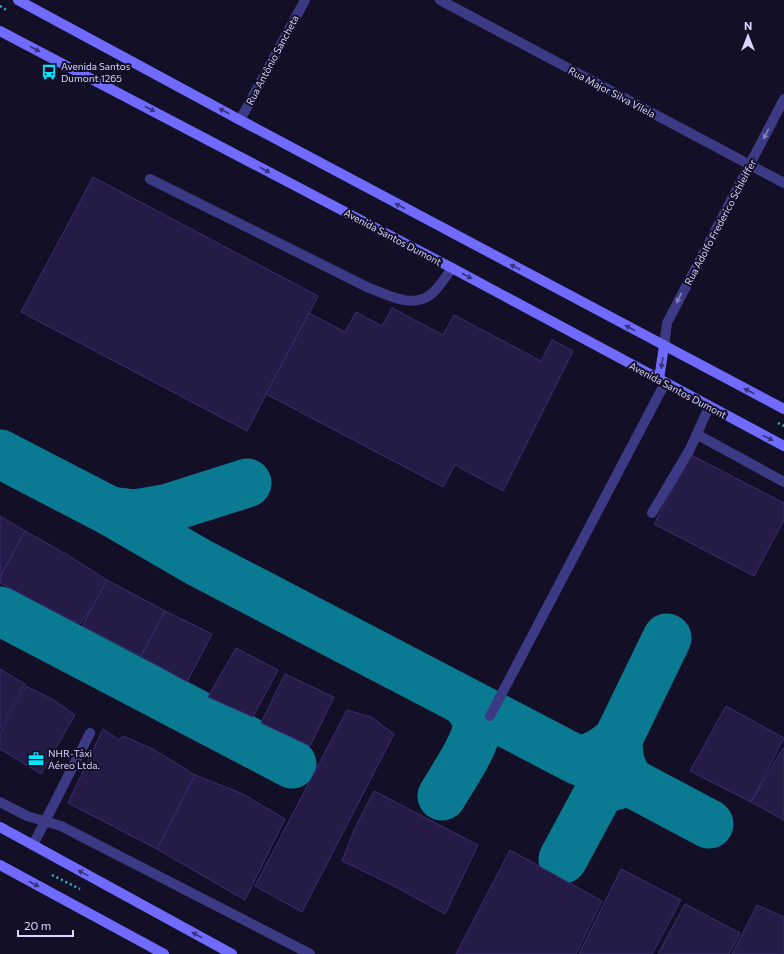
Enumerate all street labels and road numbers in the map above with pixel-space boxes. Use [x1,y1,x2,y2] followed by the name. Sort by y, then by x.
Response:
[243,13,301,107] street label: Rua Antônio Sancheta
[566,64,658,120] street label: Rua Major Silva Vilela
[682,157,758,287] street label: Rua Adolfo Frederico Schleiffer
[342,206,444,268] street label: Avenida Santos Dumont
[627,359,729,421] street label: Avenida Santos Dumont

